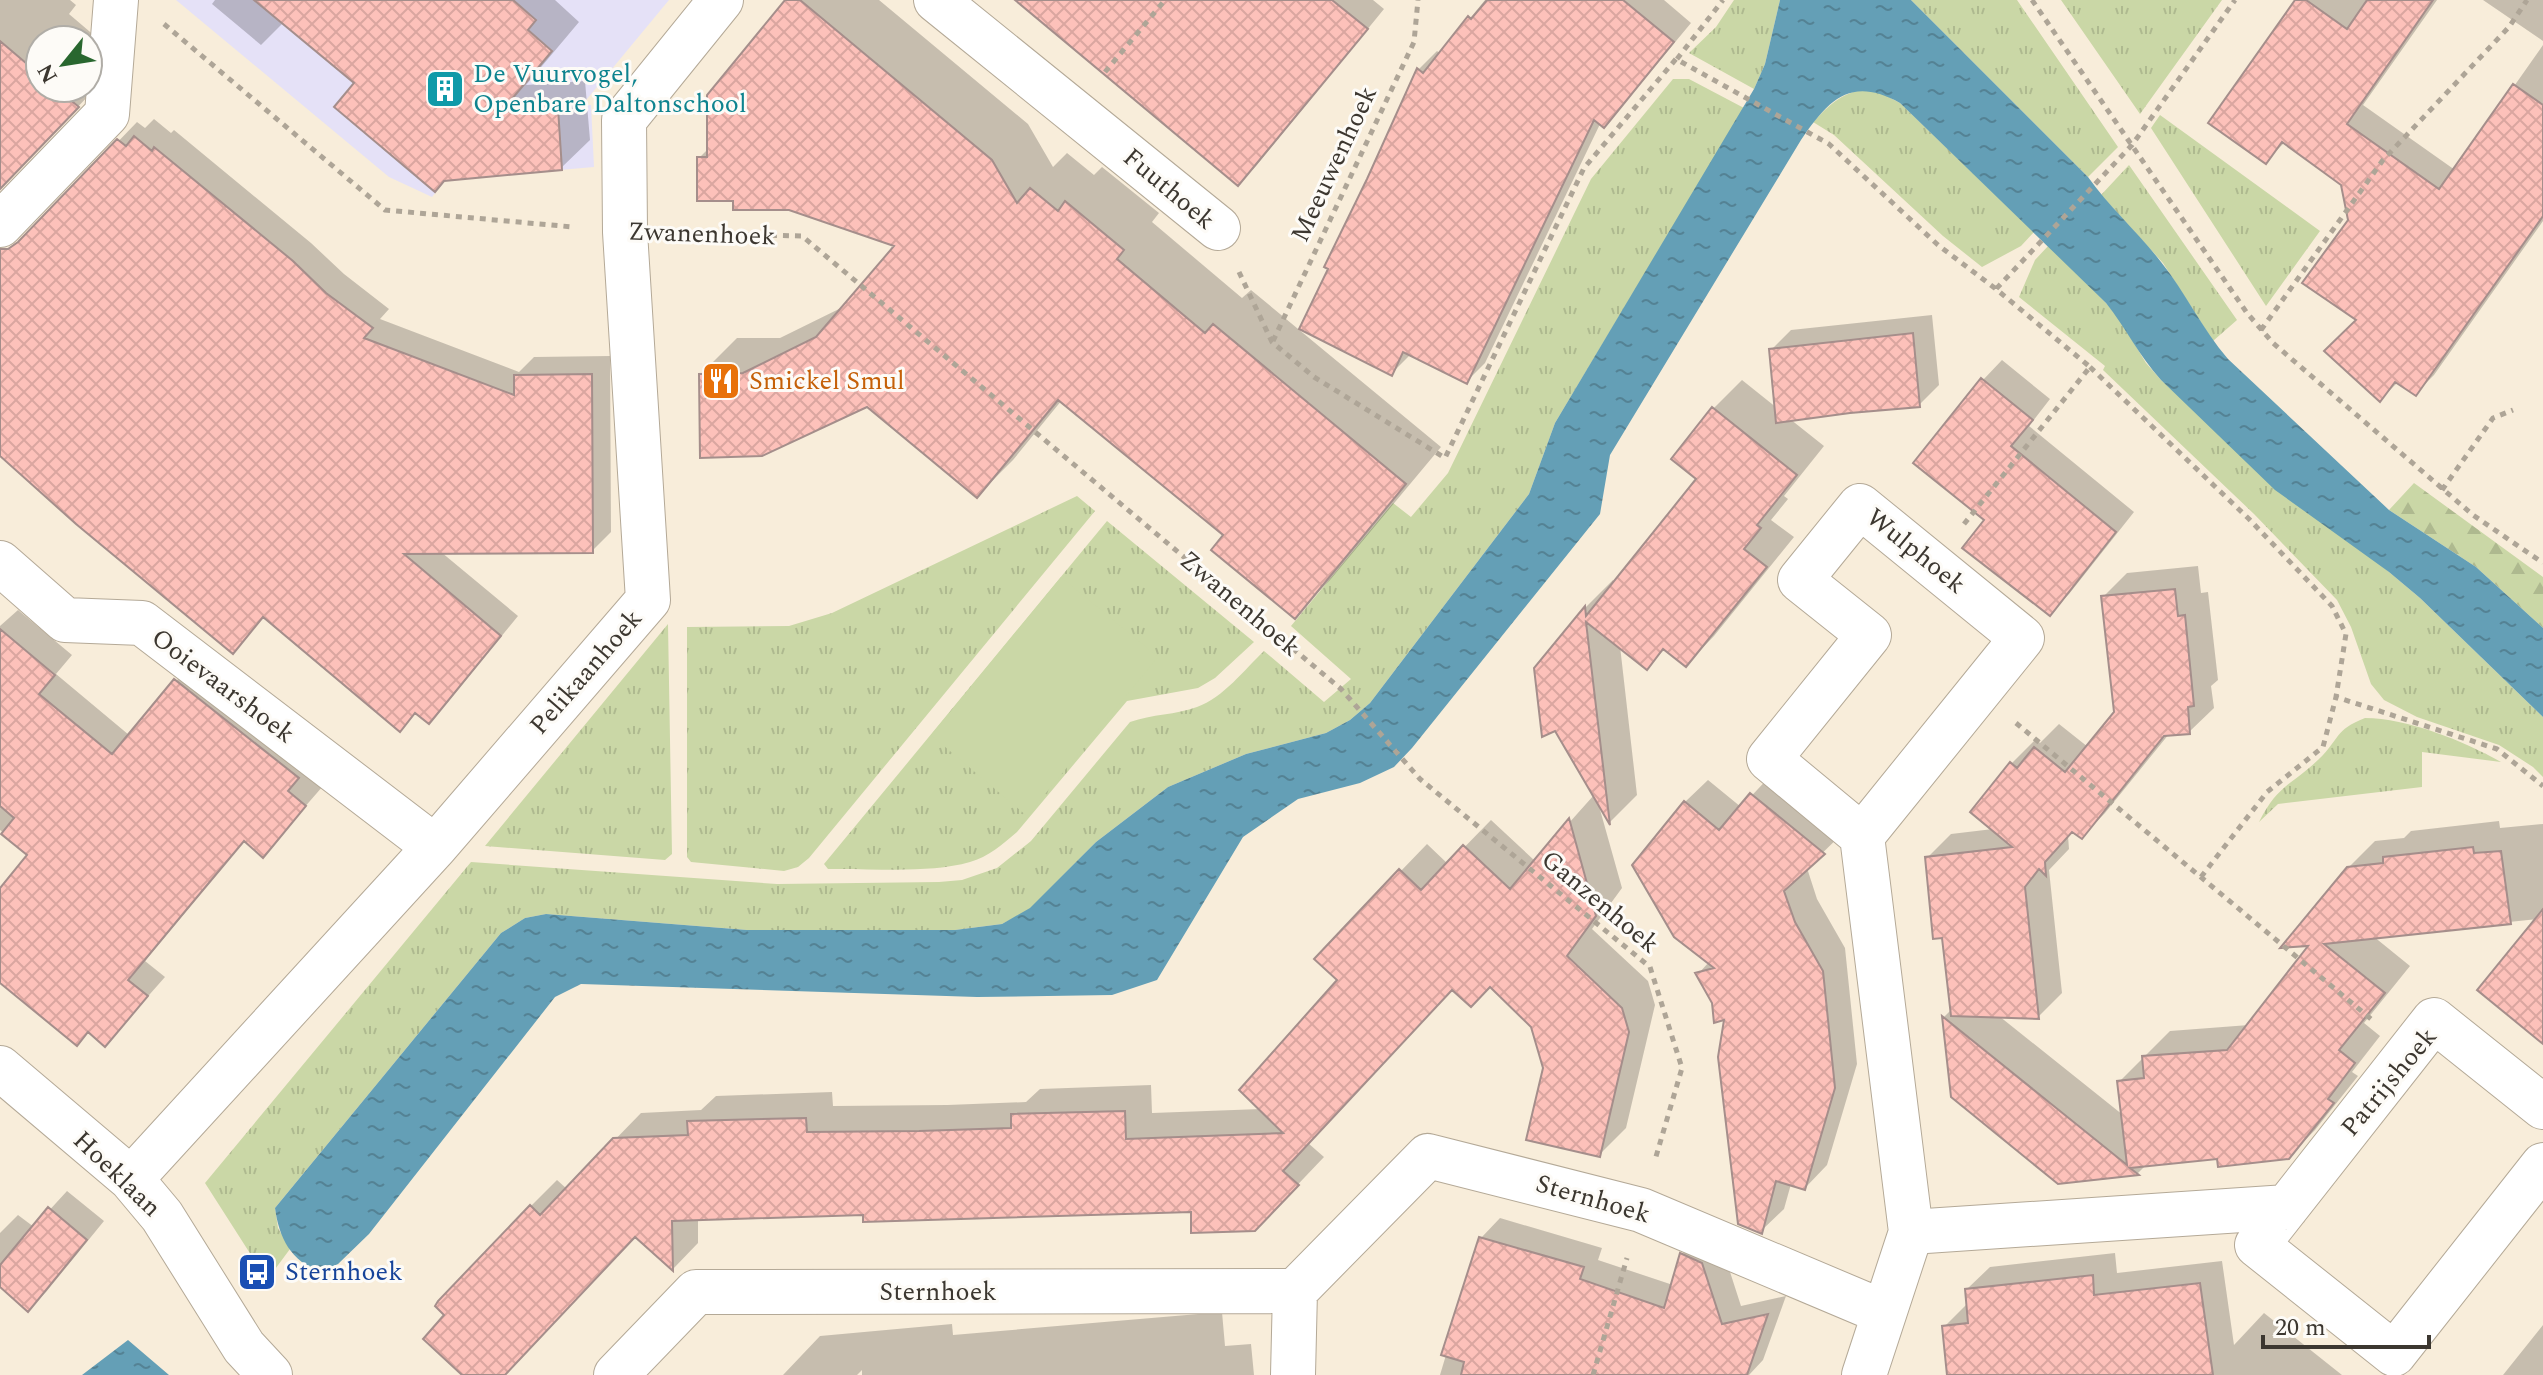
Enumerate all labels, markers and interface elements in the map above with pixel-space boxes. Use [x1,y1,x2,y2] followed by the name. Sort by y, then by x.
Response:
[24,24,104,104] north arrow
[473,54,747,124] place label: De Vuurvogel, Openbare Daltonschool
[29,57,67,89] text: N
[424,68,466,110] building icon: De Vuurvogel, Openbare Daltonschool
[1280,79,1388,249] street label: Meeuwenhoek
[1114,138,1224,240] street label: Fuuthoek
[627,211,777,257] street label: Zwanenhoek
[700,360,742,402] restaurant icon: Smickel Smul
[749,361,905,401] place label: Smickel Smul
[1857,498,1975,604] street label: Wulphoek
[1171,541,1309,667] street label: Zwanenhoek
[520,600,652,744] street label: Pelikaanhoek
[142,618,304,754] street label: Ooievaarshoek
[1532,840,1668,964] street label: Ganzenhoek
[2331,1018,2447,1146] street label: Patrijshoek
[63,1121,171,1227] street label: Hoeklaan
[1531,1164,1655,1234] street label: Sternhoek
[236,1251,278,1293] bus stop icon: Sternhoek
[285,1252,403,1292] place label: Sternhoek
[879,1272,997,1312] street label: Sternhoek
[2263,1299,2429,1349] scale bar
[2275,1310,2326,1346] text: 20 m

